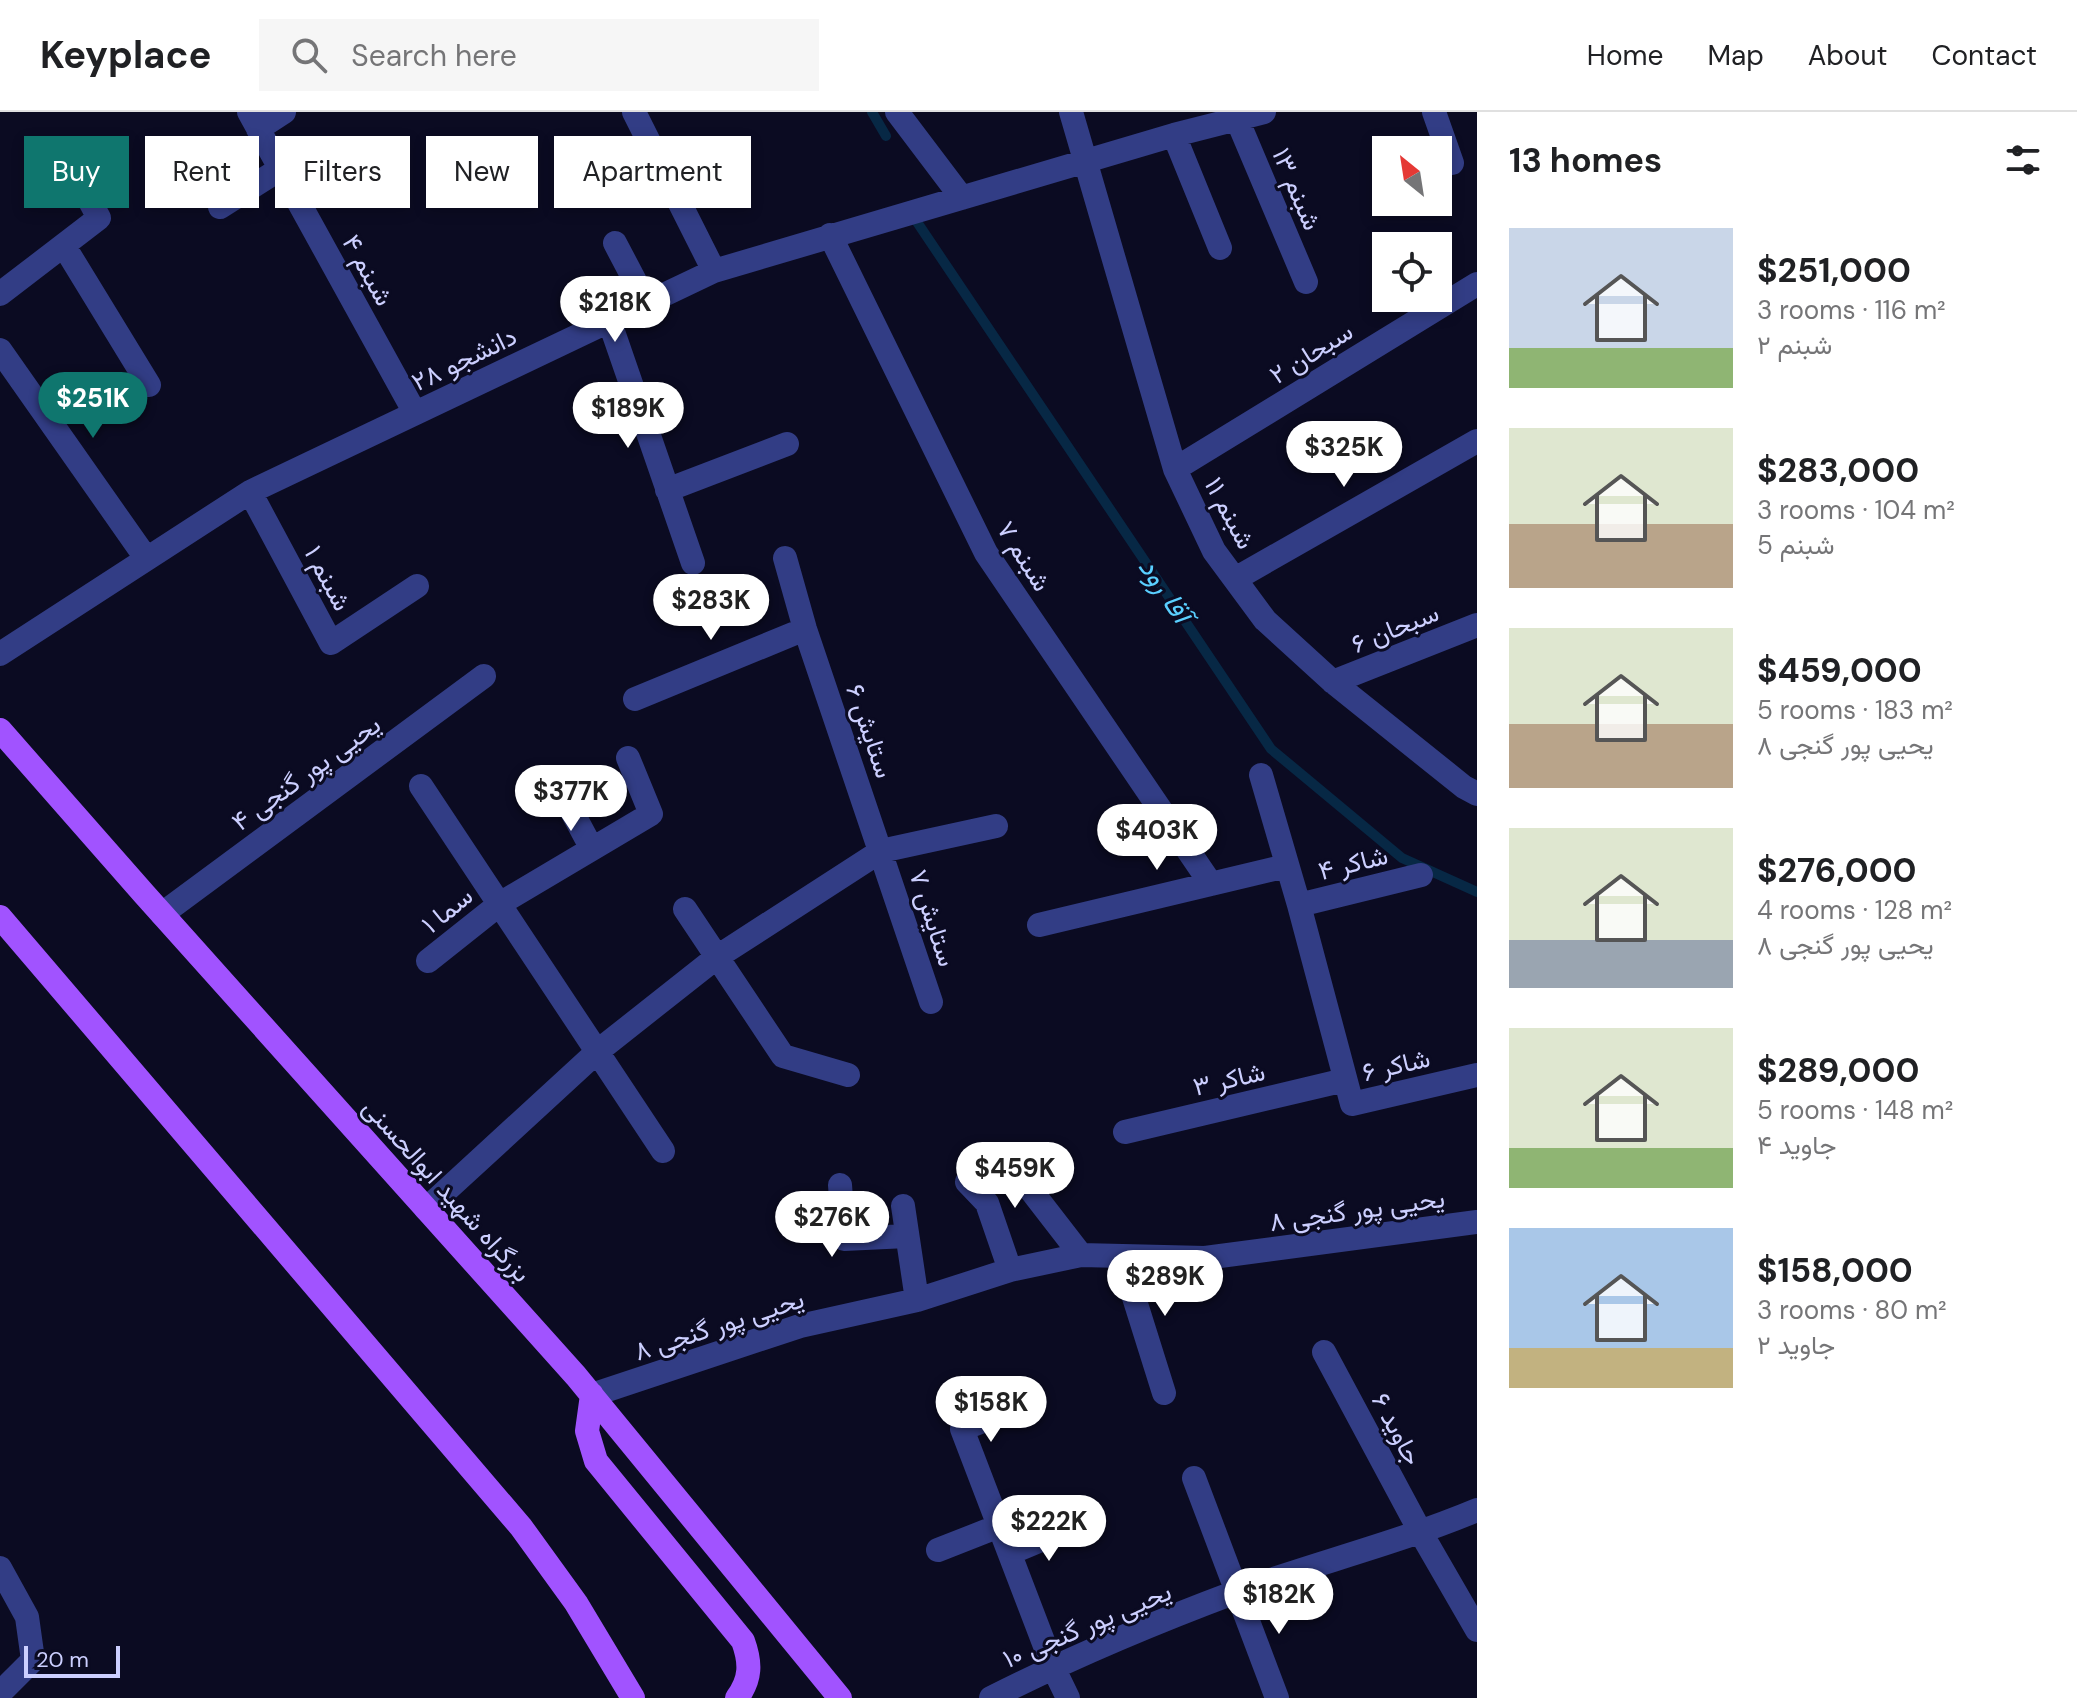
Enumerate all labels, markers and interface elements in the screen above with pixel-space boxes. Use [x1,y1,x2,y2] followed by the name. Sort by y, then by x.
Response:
[259,19,819,91] search box
[40,30,211,80] text: Keyplace
[287,33,331,77] icon: search
[351,36,517,75] text: Search here
[1587,37,1663,74] text: Home
[1707,37,1764,74] text: Map
[1808,37,1887,74] text: About
[1931,37,2037,74] text: Contact
[24,136,129,208] chip: Buy
[145,136,259,208] chip: Rent
[275,136,410,208] chip: Filters
[426,136,538,208] chip: New
[554,136,751,208] chip: Apartment
[1372,136,1452,216] north arrow
[1372,136,1452,312] map controls
[1509,138,1662,183] text: 13 homes
[2001,138,2045,182] icon: filters
[1264,143,1330,235] street label: شبنم ۱۳
[335,228,401,312] street label: شبنم ۴
[1372,232,1452,312] button: locate
[1757,248,1911,293] text: $251,000
[1573,260,1669,356] icon: home
[559,276,671,344] pin: $218K
[578,285,652,319] text: $218K
[1757,293,1946,327] text: 3 rooms · 116 m²
[1263,314,1359,392] street label: سبحان ۲
[406,319,522,399] street label: دانشجو ۲۸
[1757,328,1832,362] text: شبنم ۲
[37,372,149,440] pin: $251K
[56,381,130,415] text: $251K
[572,382,684,450] pin: $189K
[591,391,665,425] text: $189K
[1288,421,1400,489] pin: $325K
[1304,430,1384,464] text: $325K
[1757,448,1919,493] text: $283,000
[1573,460,1669,556] icon: home
[1197,471,1263,555] street label: شبنم ۱۱
[1757,493,1955,527] text: 3 rooms · 104 m²
[989,514,1059,598] street label: شبنم ۷
[1757,528,1835,562] text: شبنم 5
[297,539,359,617] street label: شبنم ۱
[1130,550,1204,636] water label: آقا رود
[655,574,767,642] pin: $283K
[671,583,751,617] text: $283K
[1346,595,1444,661] street label: سبحان ۶
[1757,648,1922,693] text: $459,000
[1573,660,1669,756] icon: home
[838,680,902,782] street label: ستایش ۶
[1757,693,1953,727] text: 5 rooms · 183 m²
[225,707,388,839] street label: یحیی پور گنجی ۴
[1757,728,1934,762] text: یحیی پور گنجی ۸
[515,765,627,833] pin: $377K
[533,774,609,808] text: $377K
[1101,804,1213,872] pin: $403K
[1115,813,1199,847] text: $403K
[1315,838,1391,888] street label: شاکر ۴
[1757,848,1917,893] text: $276,000
[1573,860,1669,956] icon: home
[901,865,965,971] street label: ستایش ۷
[414,879,480,941] street label: سما ۱
[1757,893,1952,927] text: 4 rooms · 128 m²
[1757,928,1934,962] text: یحیی پور گنجی ۸
[1359,1041,1433,1089] street label: شاکر ۶
[1757,1048,1919,1093] text: $289,000
[1190,1054,1268,1104] street label: شاکر ۳
[1573,1060,1669,1156] icon: home
[355,1091,539,1289] street label: بزرگراه شهید ابوالحسنی
[1757,1093,1953,1127] text: 5 rooms · 148 m²
[1757,1128,1836,1162] text: جاوید ۴
[959,1142,1071,1210] pin: $459K
[974,1151,1056,1185] text: $459K
[1267,1181,1447,1240] street label: یحیی پور گنجی ۸
[776,1191,888,1259] pin: $276K
[793,1200,871,1234] text: $276K
[1757,1248,1913,1293] text: $158,000
[1109,1250,1221,1318] pin: $289K
[1125,1259,1205,1293] text: $289K
[1573,1260,1669,1356] icon: home
[630,1282,809,1369] street label: یحیی پور گنجی ۸
[1757,1293,1947,1327] text: 3 rooms · 80 m²
[1757,1328,1835,1362] text: جاوید ۲
[935,1376,1047,1444] pin: $158K
[954,1385,1028,1419] text: $158K
[1364,1387,1430,1471] street label: جاوید ۶
[993,1495,1105,1563] pin: $222K
[1010,1504,1088,1538] text: $222K
[1223,1568,1335,1636] pin: $182K
[998,1574,1177,1677] street label: یحیی پور گنجی ۱۰
[1242,1577,1316,1611] text: $182K
[24,1642,120,1678] scale bar
[36,1645,89,1674] text: 20 m

